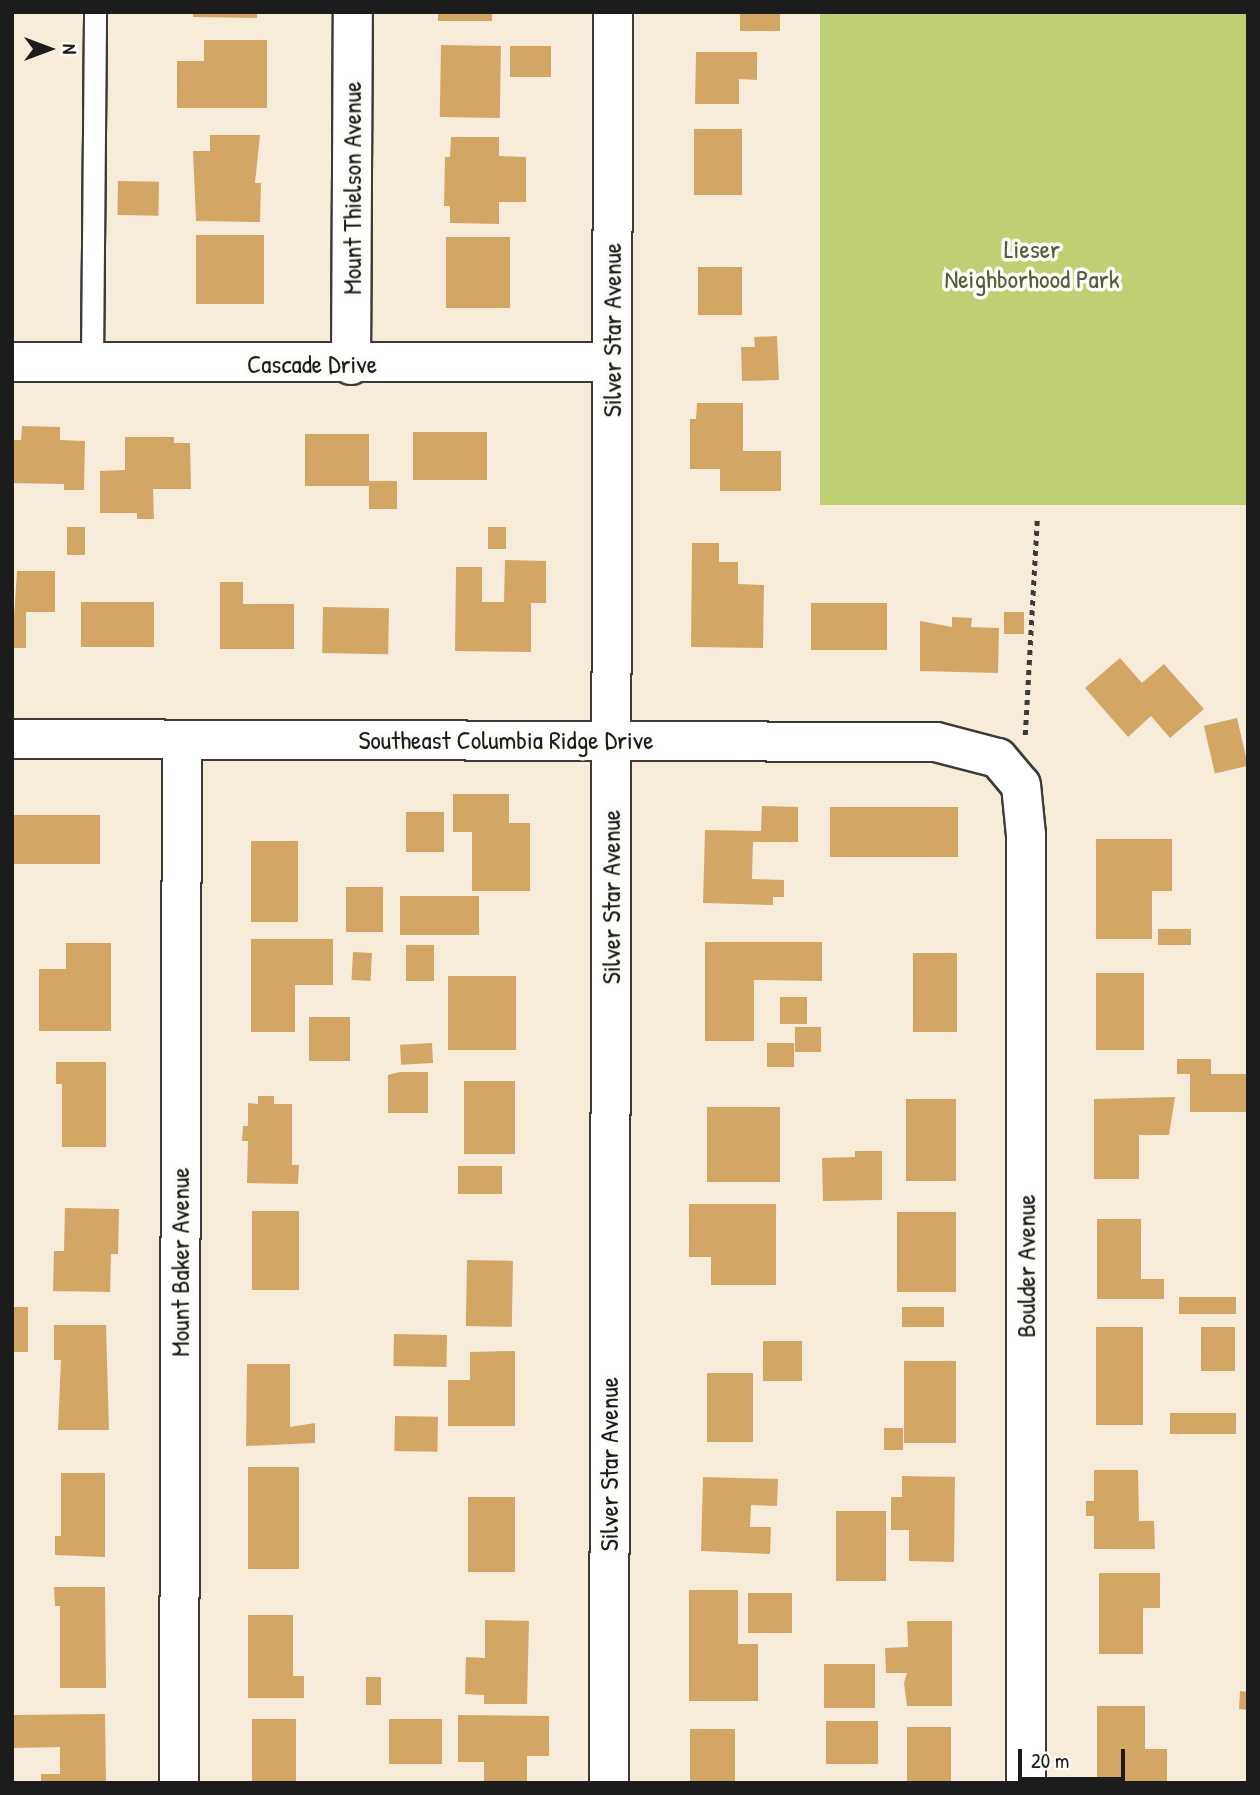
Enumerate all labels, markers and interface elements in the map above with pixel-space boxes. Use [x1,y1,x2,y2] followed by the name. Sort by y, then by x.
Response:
[14,14,84,84] north arrow
[57,44,83,54] text: N
[336,81,368,295] street label: Mount Thielson Avenue
[944,233,1120,294] park label: Lieser Neighborhood Park
[596,243,628,417] street label: Silver Star Avenue
[247,348,377,380] street label: Cascade Drive
[358,724,654,756] street label: Southeast Columbia Ridge Drive
[595,810,627,984] street label: Silver Star Avenue
[164,1167,196,1357] street label: Mount Baker Avenue
[1010,1194,1042,1338] street label: Boulder Avenue
[593,1377,625,1551] street label: Silver Star Avenue
[1022,1736,1129,1780] scale bar
[1031,1746,1069,1775] text: 20 m

